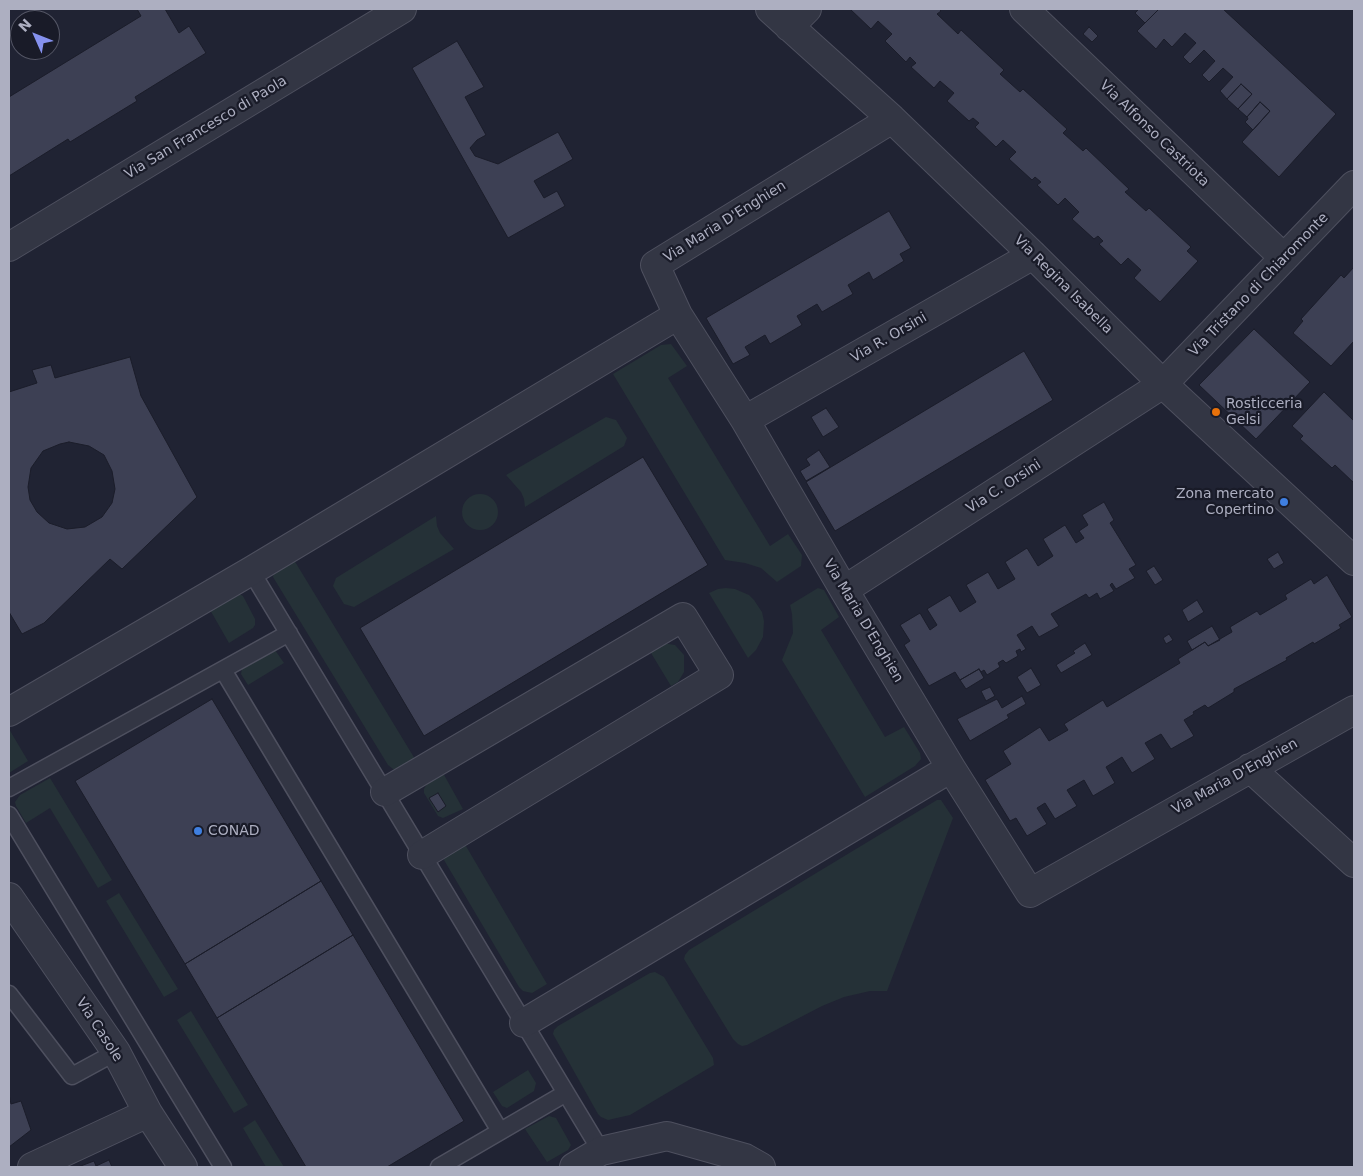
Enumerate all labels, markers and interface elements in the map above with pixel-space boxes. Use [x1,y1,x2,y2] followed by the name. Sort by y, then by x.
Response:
[10,10,60,60] north arrow
[15,16,35,35] text: N
[122,73,290,183] street label: Via San Francesco di Paola
[1096,77,1212,191] street label: Via Alfonso Castriota
[661,178,789,266] street label: Via Maria D'Enghien
[1186,210,1332,360] street label: Via Tristano di Chiaromonte
[1010,232,1116,338] street label: Via Regina Isabella
[848,309,930,367] street label: Via R. Orsini
[1226,396,1303,428] place label: Rosticceria Gelsi
[1210,406,1222,418] marker: Rosticceria Gelsi
[964,457,1044,517] street label: Via C. Orsini
[1176,486,1274,518] place label: Zona mercato Copertino
[1278,496,1290,508] marker: Zona mercato Copertino
[819,556,907,686] street label: Via Maria D'Enghien
[1169,735,1301,819] street label: Via Maria D'Enghien
[208,823,260,839] place label: CONAD
[192,825,204,837] marker: CONAD
[72,995,126,1065] street label: Via Casole

